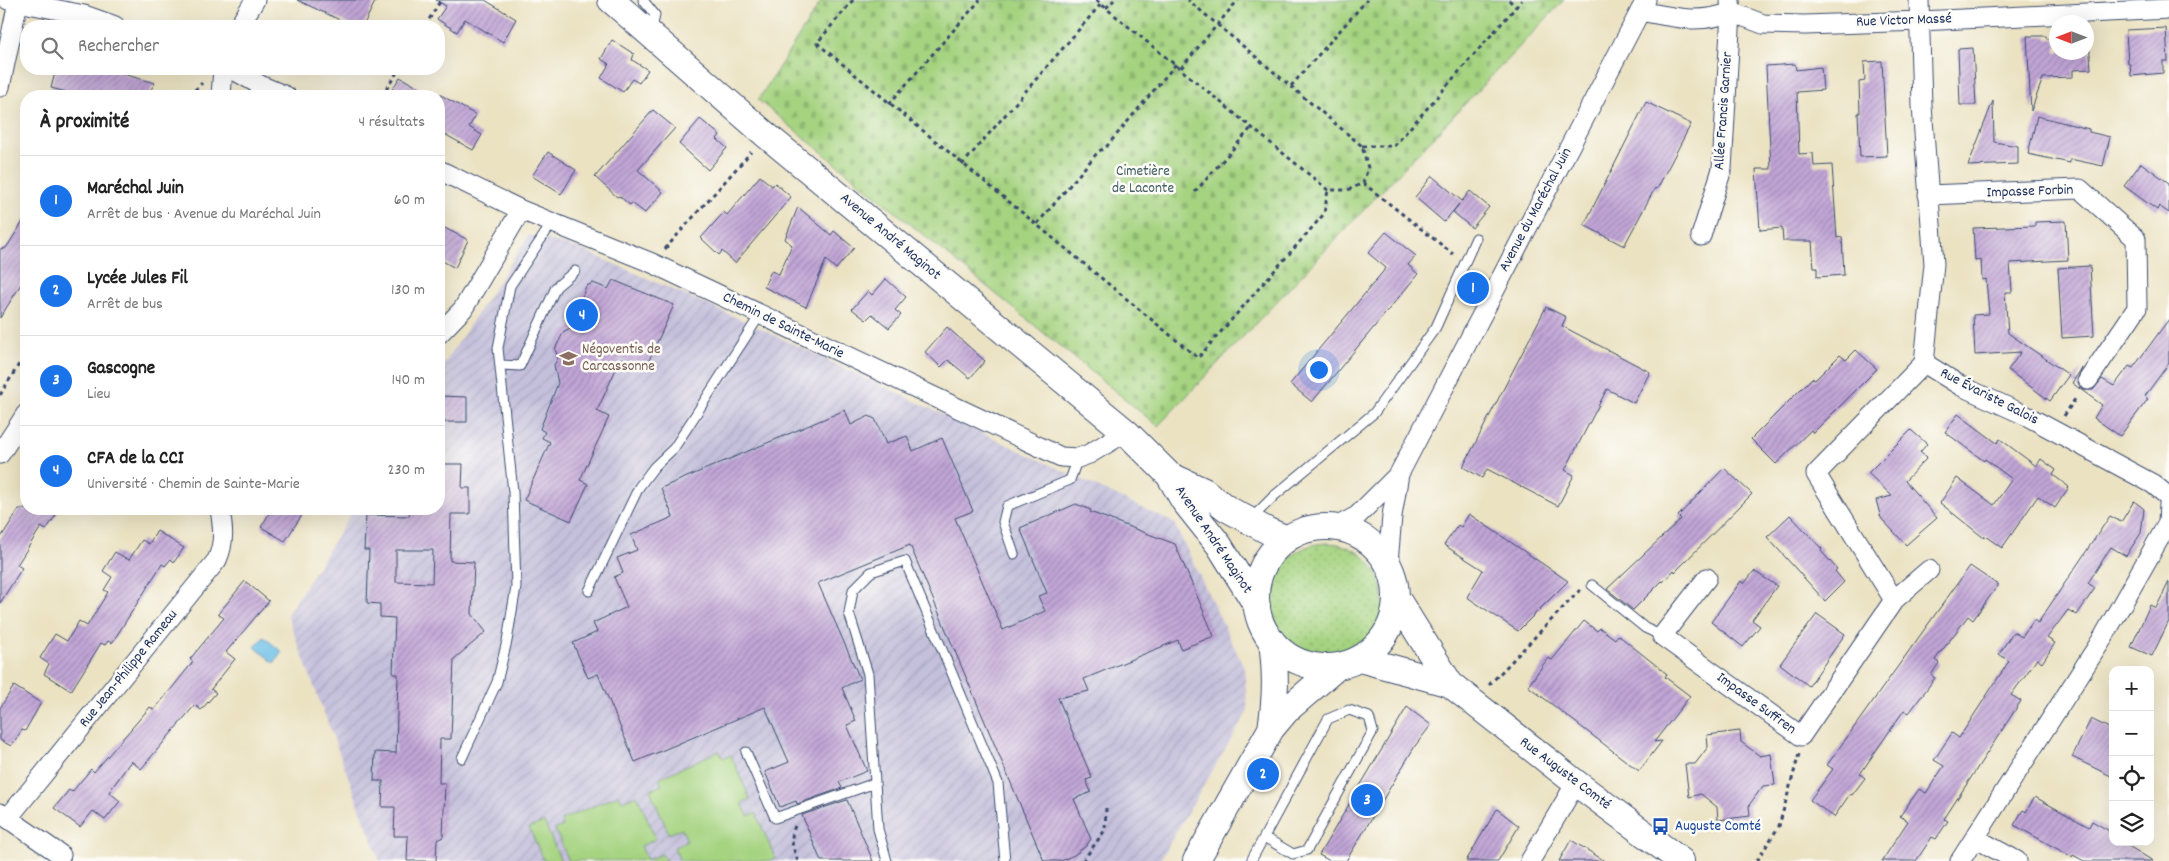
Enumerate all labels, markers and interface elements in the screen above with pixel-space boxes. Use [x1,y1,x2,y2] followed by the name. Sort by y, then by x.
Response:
[1856,8,1952,34] street label: Rue Victor Massé
[2049,15,2094,60] north arrow
[20,20,445,75] search box
[38,34,66,62] icon: search
[78,34,159,61] text: Rechercher
[1709,51,1739,171] street label: Allée Francis Garnier
[40,108,129,138] text: À proximité
[358,111,425,134] text: 4 résultats
[1494,144,1578,276] street label: Avenue du Maréchal Juin
[1112,161,1174,200] park label: Cimetière de Laconte
[87,176,184,203] text: Maréchal Juin
[1986,179,2074,205] street label: Impasse Forbin
[835,188,946,286] street label: Avenue André Maginot
[54,189,58,212] text: 1
[394,189,425,212] text: 60 m
[87,203,321,226] text: Arrêt de bus · Avenue du Maréchal Juin
[87,266,188,293] text: Lycée Jules Fil
[1457,269,1489,307] pin: 1
[53,279,60,302] text: 2
[391,279,425,302] text: 130 m
[719,287,848,365] street label: Chemin de Sainte-Marie
[87,293,163,316] text: Arrêt de bus
[566,296,598,334] pin: 4
[582,339,661,378] place label: Négoventis de Carcassonne
[558,349,578,369] school or university icon: Négoventis de Carcassonne
[87,356,155,383] text: Gascogne
[1306,357,1332,383] your location
[1936,363,2042,431] street label: Rue Évariste Galois
[52,369,60,392] text: 3
[391,369,425,392] text: 140 m
[87,383,110,406] text: Lieu
[87,446,184,473] text: CFA de la CCI
[53,459,59,482] text: 4
[388,459,425,482] text: 230 m
[87,473,300,496] text: Université · Chemin de Sainte-Marie
[1169,481,1258,599] street label: Avenue André Maginot
[74,605,184,733] street label: Rue Jean-Philippe Rameau
[2109,666,2154,846] map controls
[2109,666,2154,711] button: +
[1712,668,1801,741] street label: Impasse Suffren
[2109,711,2154,756] button: −
[1515,732,1615,816] street label: Rue Auguste Comté
[1247,755,1279,793] pin: 2
[2109,756,2154,801] button: locate
[1351,781,1383,819] pin: 3
[2109,801,2154,846] button: layers
[1675,816,1761,838] place label: Auguste Comté
[1651,817,1671,837] bus stop icon: Auguste Comté

